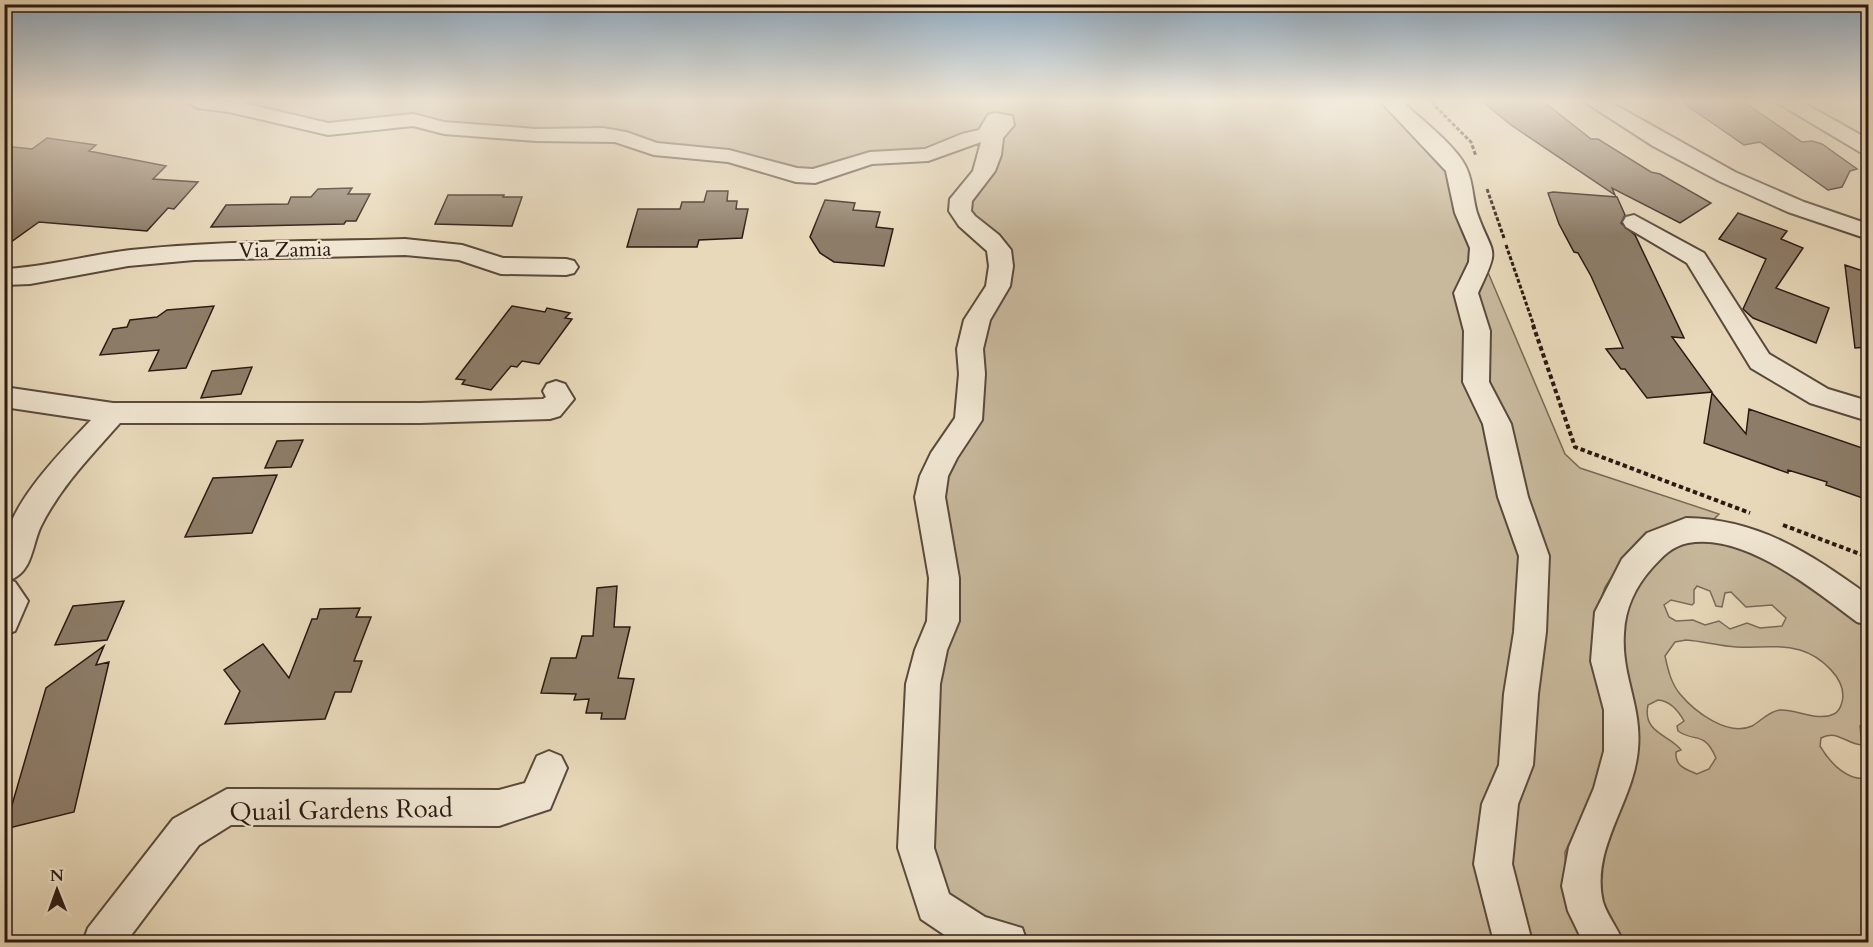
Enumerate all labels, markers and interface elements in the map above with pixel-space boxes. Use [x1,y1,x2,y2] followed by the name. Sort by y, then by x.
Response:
[238,235,332,265] street label: Via Zamia
[229,791,453,829] street label: Quail Gardens Road
[27,860,87,920] north arrow
[50,865,64,887] text: N

